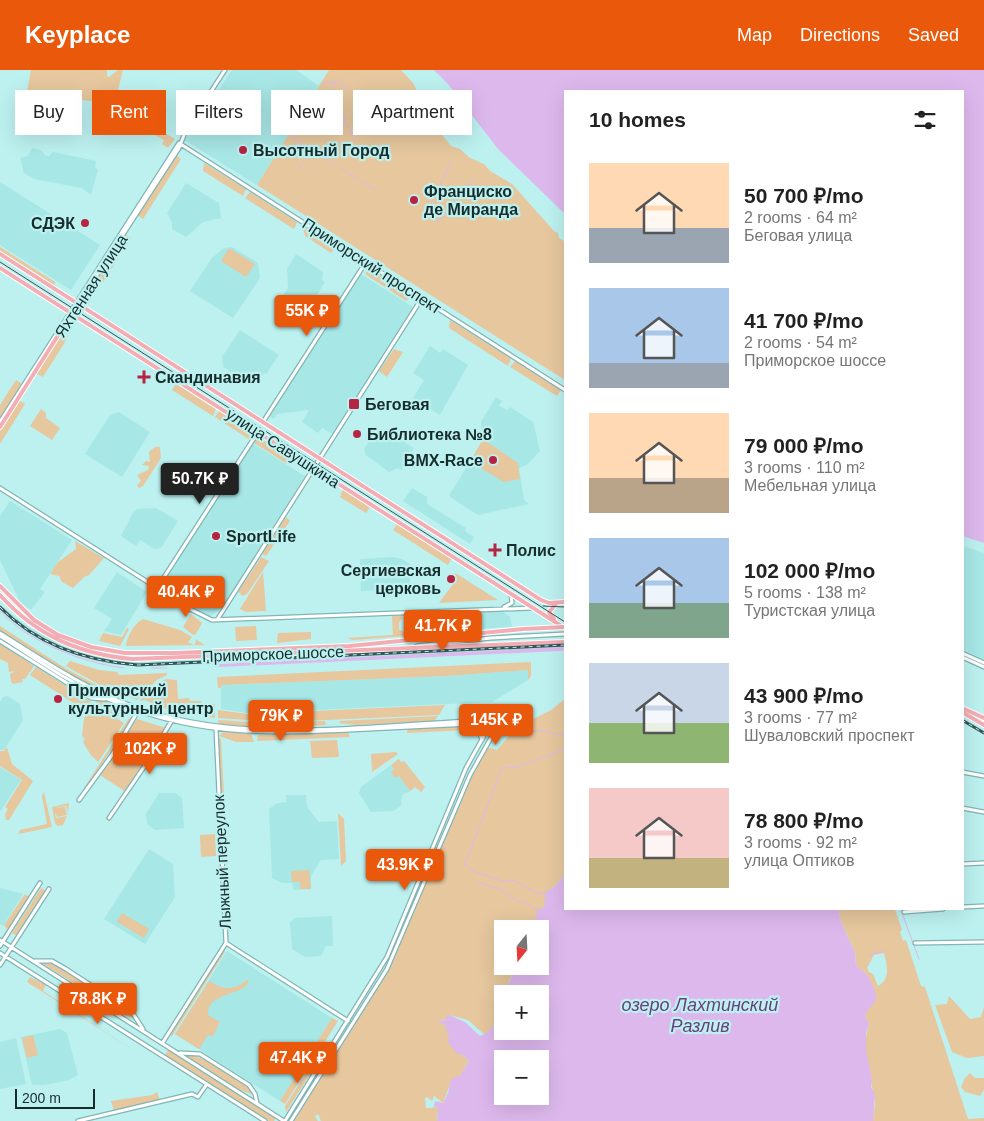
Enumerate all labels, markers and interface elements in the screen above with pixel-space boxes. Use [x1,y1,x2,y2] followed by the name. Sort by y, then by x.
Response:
[25,21,130,48] text: Keyplace
[737,25,772,45] text: Map
[800,25,880,45] text: Directions
[908,25,959,45] text: Saved
[15,90,82,135] chip: Buy
[92,90,166,135] chip: Rent
[176,90,261,135] chip: Filters
[271,90,343,135] chip: New
[353,90,472,135] chip: Apartment
[911,106,939,134] icon: filters
[589,108,686,131] text: 10 homes
[253,142,389,159] place label: Высотный Город
[237,144,249,156] marker: Высотный Город
[424,183,518,218] place label: Франциско де Миранда
[629,183,689,243] icon: home
[744,184,864,207] text: 50 700 ₽/mo
[408,194,420,206] marker: Франциско де Миранда
[744,209,857,226] text: 2 rooms · 64 m²
[31,215,75,232] place label: СДЭК
[299,215,445,318] street label: Приморский проспект
[79,217,91,229] marker: СДЭК
[744,227,852,244] text: Беговая улица
[51,231,131,341] street label: Яхтенная улица
[272,294,342,337] pin: 55K ₽
[285,302,329,319] text: 55K ₽
[629,308,689,368] icon: home
[744,309,864,332] text: 41 700 ₽/mo
[744,334,857,351] text: 2 rooms · 54 m²
[744,352,886,369] text: Приморское шоссе
[155,369,261,386] place label: Скандинавия
[137,370,151,384] marker: Скандинавия
[365,396,429,413] place label: Беговая
[347,397,361,411] marker: Беговая
[223,405,343,491] street label: улица Савушкина
[367,426,492,443] place label: Библиотека №8
[351,428,363,440] marker: Библиотека №8
[629,433,689,493] icon: home
[744,434,864,457] text: 79 000 ₽/mo
[404,452,483,469] place label: BMX-Race
[487,454,499,466] marker: BMX-Race
[744,459,865,476] text: 3 rooms · 110 m²
[154,462,246,505] pin: 50.7K ₽
[172,470,228,487] text: 50.7K ₽
[744,477,876,494] text: Мебельная улица
[226,528,296,545] place label: SportLife
[210,530,222,542] marker: SportLife
[506,542,556,559] place label: Полис
[488,543,502,557] marker: Полис
[629,558,689,618] icon: home
[744,559,875,582] text: 102 000 ₽/mo
[341,562,441,597] place label: Сергиевская церковь
[445,573,457,585] marker: Сергиевская церковь
[140,576,232,618] pin: 40.4K ₽
[158,583,214,600] text: 40.4K ₽
[744,584,866,601] text: 5 rooms · 138 m²
[744,602,875,619] text: Туристская улица
[397,610,489,652] pin: 41.7K ₽
[415,617,471,634] text: 41.7K ₽
[202,643,344,665] street label: Приморское шоссе
[68,682,214,717] place label: Приморский культурный центр
[629,683,689,743] icon: home
[744,684,864,707] text: 43 900 ₽/mo
[52,693,64,705] marker: Приморский культурный центр
[246,700,316,742] pin: 79K ₽
[455,704,537,746] pin: 145K ₽
[259,707,303,724] text: 79K ₽
[744,709,857,726] text: 3 rooms · 77 m²
[470,711,522,728] text: 145K ₽
[744,727,914,744] text: Шуваловский проспект
[109,732,191,775] pin: 102K ₽
[124,740,176,757] text: 102K ₽
[210,793,234,930] street label: Лыжный переулок
[629,808,689,868] icon: home
[744,809,864,832] text: 78 800 ₽/mo
[744,834,857,851] text: 3 rooms · 92 m²
[359,848,451,891] pin: 43.9K ₽
[744,852,854,869] text: улица Оптиков
[377,856,433,873] text: 43.9K ₽
[494,920,549,975] north arrow
[494,920,549,1105] map controls
[52,982,144,1025] pin: 78.8K ₽
[494,985,549,1040] button: +
[70,990,126,1007] text: 78.8K ₽
[622,995,778,1036] water label: озеро Лахтинский Разлив
[252,1042,344,1084] pin: 47.4K ₽
[270,1049,326,1066] text: 47.4K ₽
[494,1050,549,1105] button: −
[15,1086,95,1109] scale bar
[22,1090,61,1106] text: 200 m

